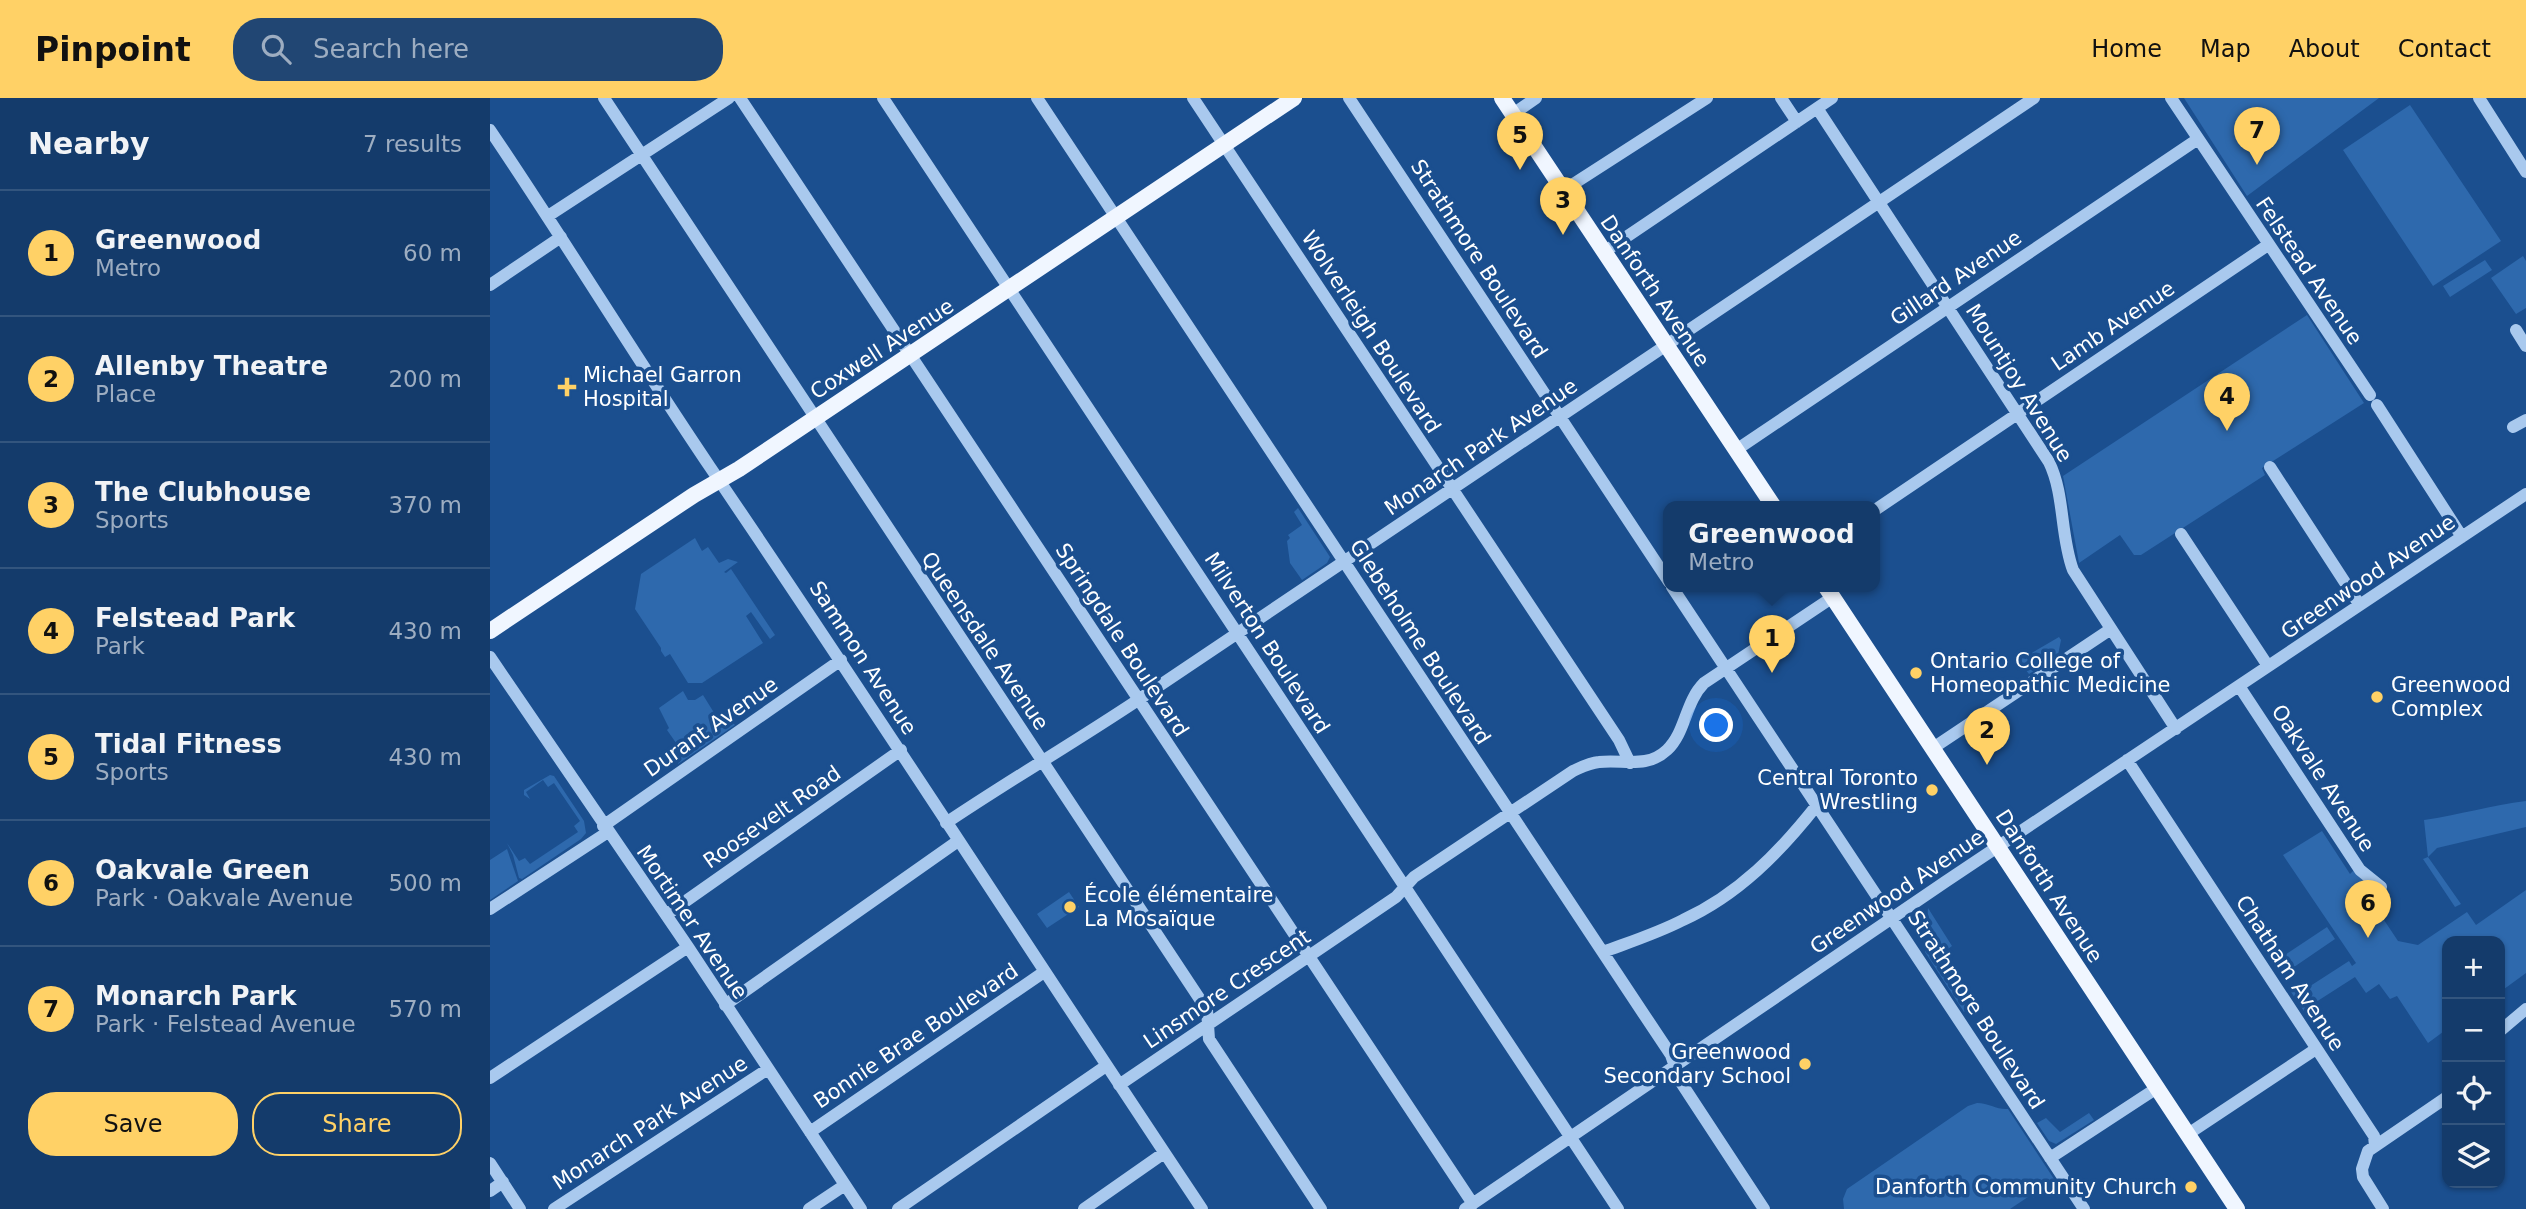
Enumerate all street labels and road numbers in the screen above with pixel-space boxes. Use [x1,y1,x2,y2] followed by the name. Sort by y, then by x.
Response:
[1406,155,1552,363] street label: Strathmore Boulevard
[2251,193,2367,349] street label: Felstead Avenue
[1595,211,1715,371] street label: Danforth Avenue
[1886,225,2026,331] street label: Gillard Avenue
[1297,226,1445,438] street label: Wolverleigh Boulevard
[2047,276,2179,376] street label: Lamb Avenue
[806,294,958,404] street label: Coxwell Avenue
[1961,300,2077,466] street label: Mountjoy Avenue
[1380,374,1582,520] street label: Monarch Park Avenue
[2277,510,2459,644] street label: Greenwood Avenue
[1345,535,1495,749] street label: Glebeholme Boulevard
[1050,539,1194,741] street label: Springdale Boulevard
[916,547,1054,735] street label: Queensdale Avenue
[1199,548,1335,738] street label: Milverton Boulevard
[804,577,922,739] street label: Sammon Avenue
[640,672,782,782] street label: Durant Avenue
[2267,700,2379,856] street label: Oakvale Avenue
[699,761,845,873] street label: Roosevelt Road
[1991,805,2107,967] street label: Danforth Avenue
[1806,825,1988,959] street label: Greenwood Avenue
[632,841,752,1003] street label: Mortimer Avenue
[2231,891,2349,1055] street label: Chatham Avenue
[1903,906,2049,1114] street label: Strathmore Boulevard
[1139,924,1315,1054] street label: Linsmore Crescent
[809,959,1023,1113] street label: Bonnie Brae Boulevard
[548,1051,752,1195] street label: Monarch Park Avenue

